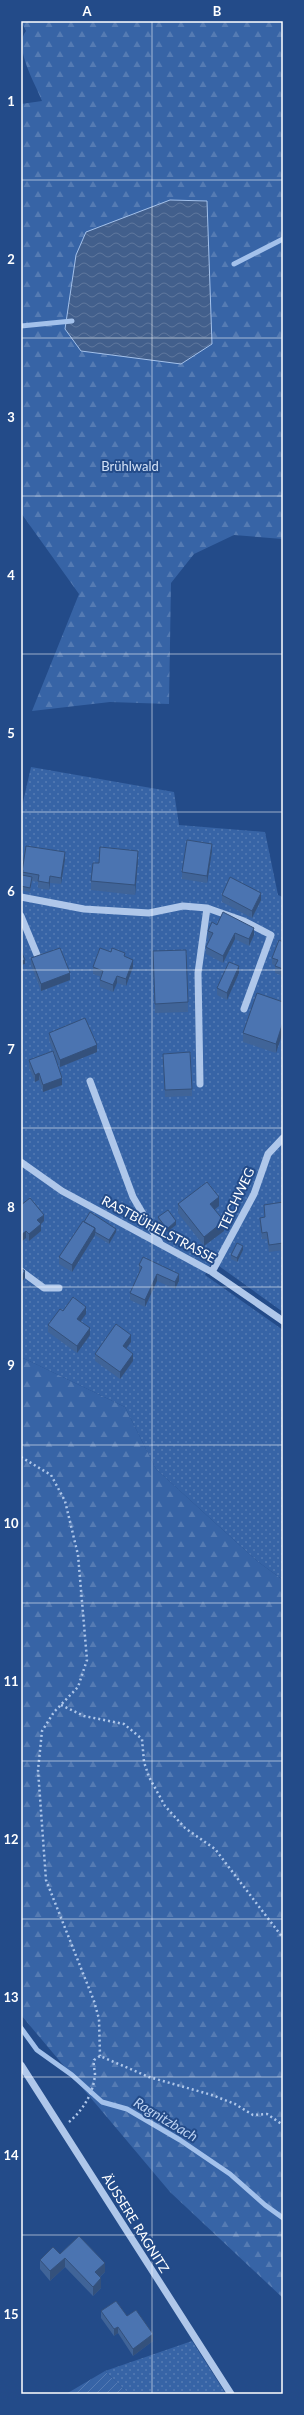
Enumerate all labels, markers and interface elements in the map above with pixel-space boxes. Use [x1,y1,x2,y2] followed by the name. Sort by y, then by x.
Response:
[81,3,92,19] text: A
[213,3,222,19] text: B
[7,93,15,109] text: 1
[7,251,15,267] text: 2
[7,409,15,425] text: 3
[101,458,159,474] park label: Brühlwald
[7,567,15,583] text: 4
[7,725,15,741] text: 5
[7,883,15,899] text: 6
[7,1041,15,1057] text: 7
[214,1165,258,1233] street label: TEICHWEG
[99,1192,219,1266] street label: RASTBÜHELSTRASSE
[7,1199,15,1215] text: 8
[7,1357,15,1373] text: 9
[3,1515,19,1531] text: 10
[3,1673,19,1689] text: 11
[3,1831,19,1847] text: 12
[3,1989,19,2005] text: 13
[131,2093,201,2145] water label: Ragnitzbach
[3,2147,19,2163] text: 14
[99,2170,173,2276] street label: ÄUSSERE RAGNITZ
[3,2306,19,2322] text: 15

